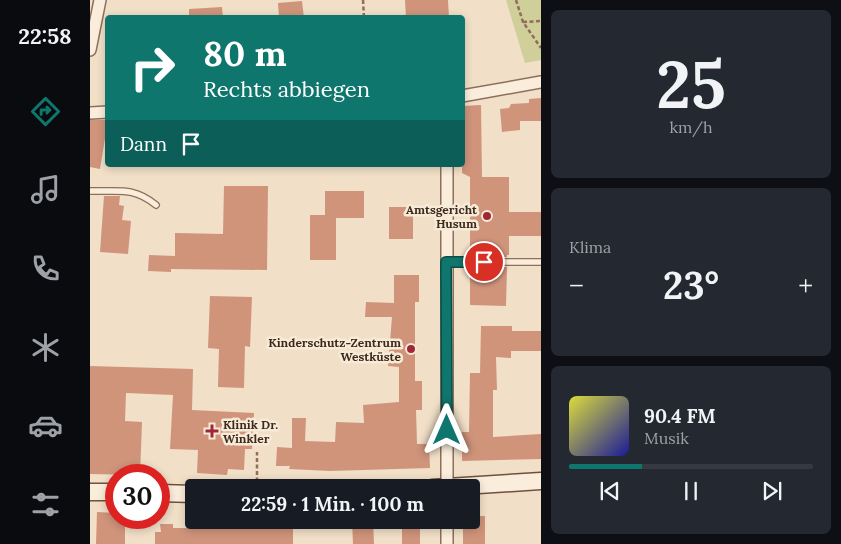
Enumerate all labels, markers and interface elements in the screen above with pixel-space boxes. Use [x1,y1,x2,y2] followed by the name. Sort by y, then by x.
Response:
[18,22,72,50] text: 22:58
[203,31,287,76] text: 80 m
[120,35,185,100] icon: right
[656,43,726,126] text: 25
[203,75,370,103] text: Rechts abbiegen
[28,94,63,129] icon: directions
[669,117,713,137] text: km/h
[177,130,205,158] icon: arrive
[120,132,167,156] text: Dann
[28,172,63,207] icon: music
[406,202,478,231] place label: Amtsgericht Husum
[481,210,493,222] marker: Amtsgericht Husum
[569,237,611,257] text: Klima
[463,241,505,283] pin
[470,248,498,276] icon: arrive
[28,251,63,286] icon: phone
[663,261,719,309] text: 23°
[569,268,584,304] text: −
[798,268,813,304] text: +
[28,330,63,365] icon: climate
[268,335,402,364] place label: Kinderschutz-Zentrum Westküste
[405,343,417,355] marker: Kinderschutz-Zentrum Westküste
[420,403,472,455] position arrow
[644,404,716,428] text: 90.4 FM
[28,408,63,443] icon: car
[223,417,278,446] place label: Klinik Dr. Winkler
[205,424,219,438] marker: Klinik Dr. Winkler
[644,428,689,448] text: Musik
[105,464,170,529] speed limit sign: 30
[596,477,624,505] icon: previous
[677,477,705,505] icon: pause
[758,477,786,505] icon: next
[28,487,63,522] icon: filters
[241,492,424,516] text: 22:59 · 1 Min. · 100 m

